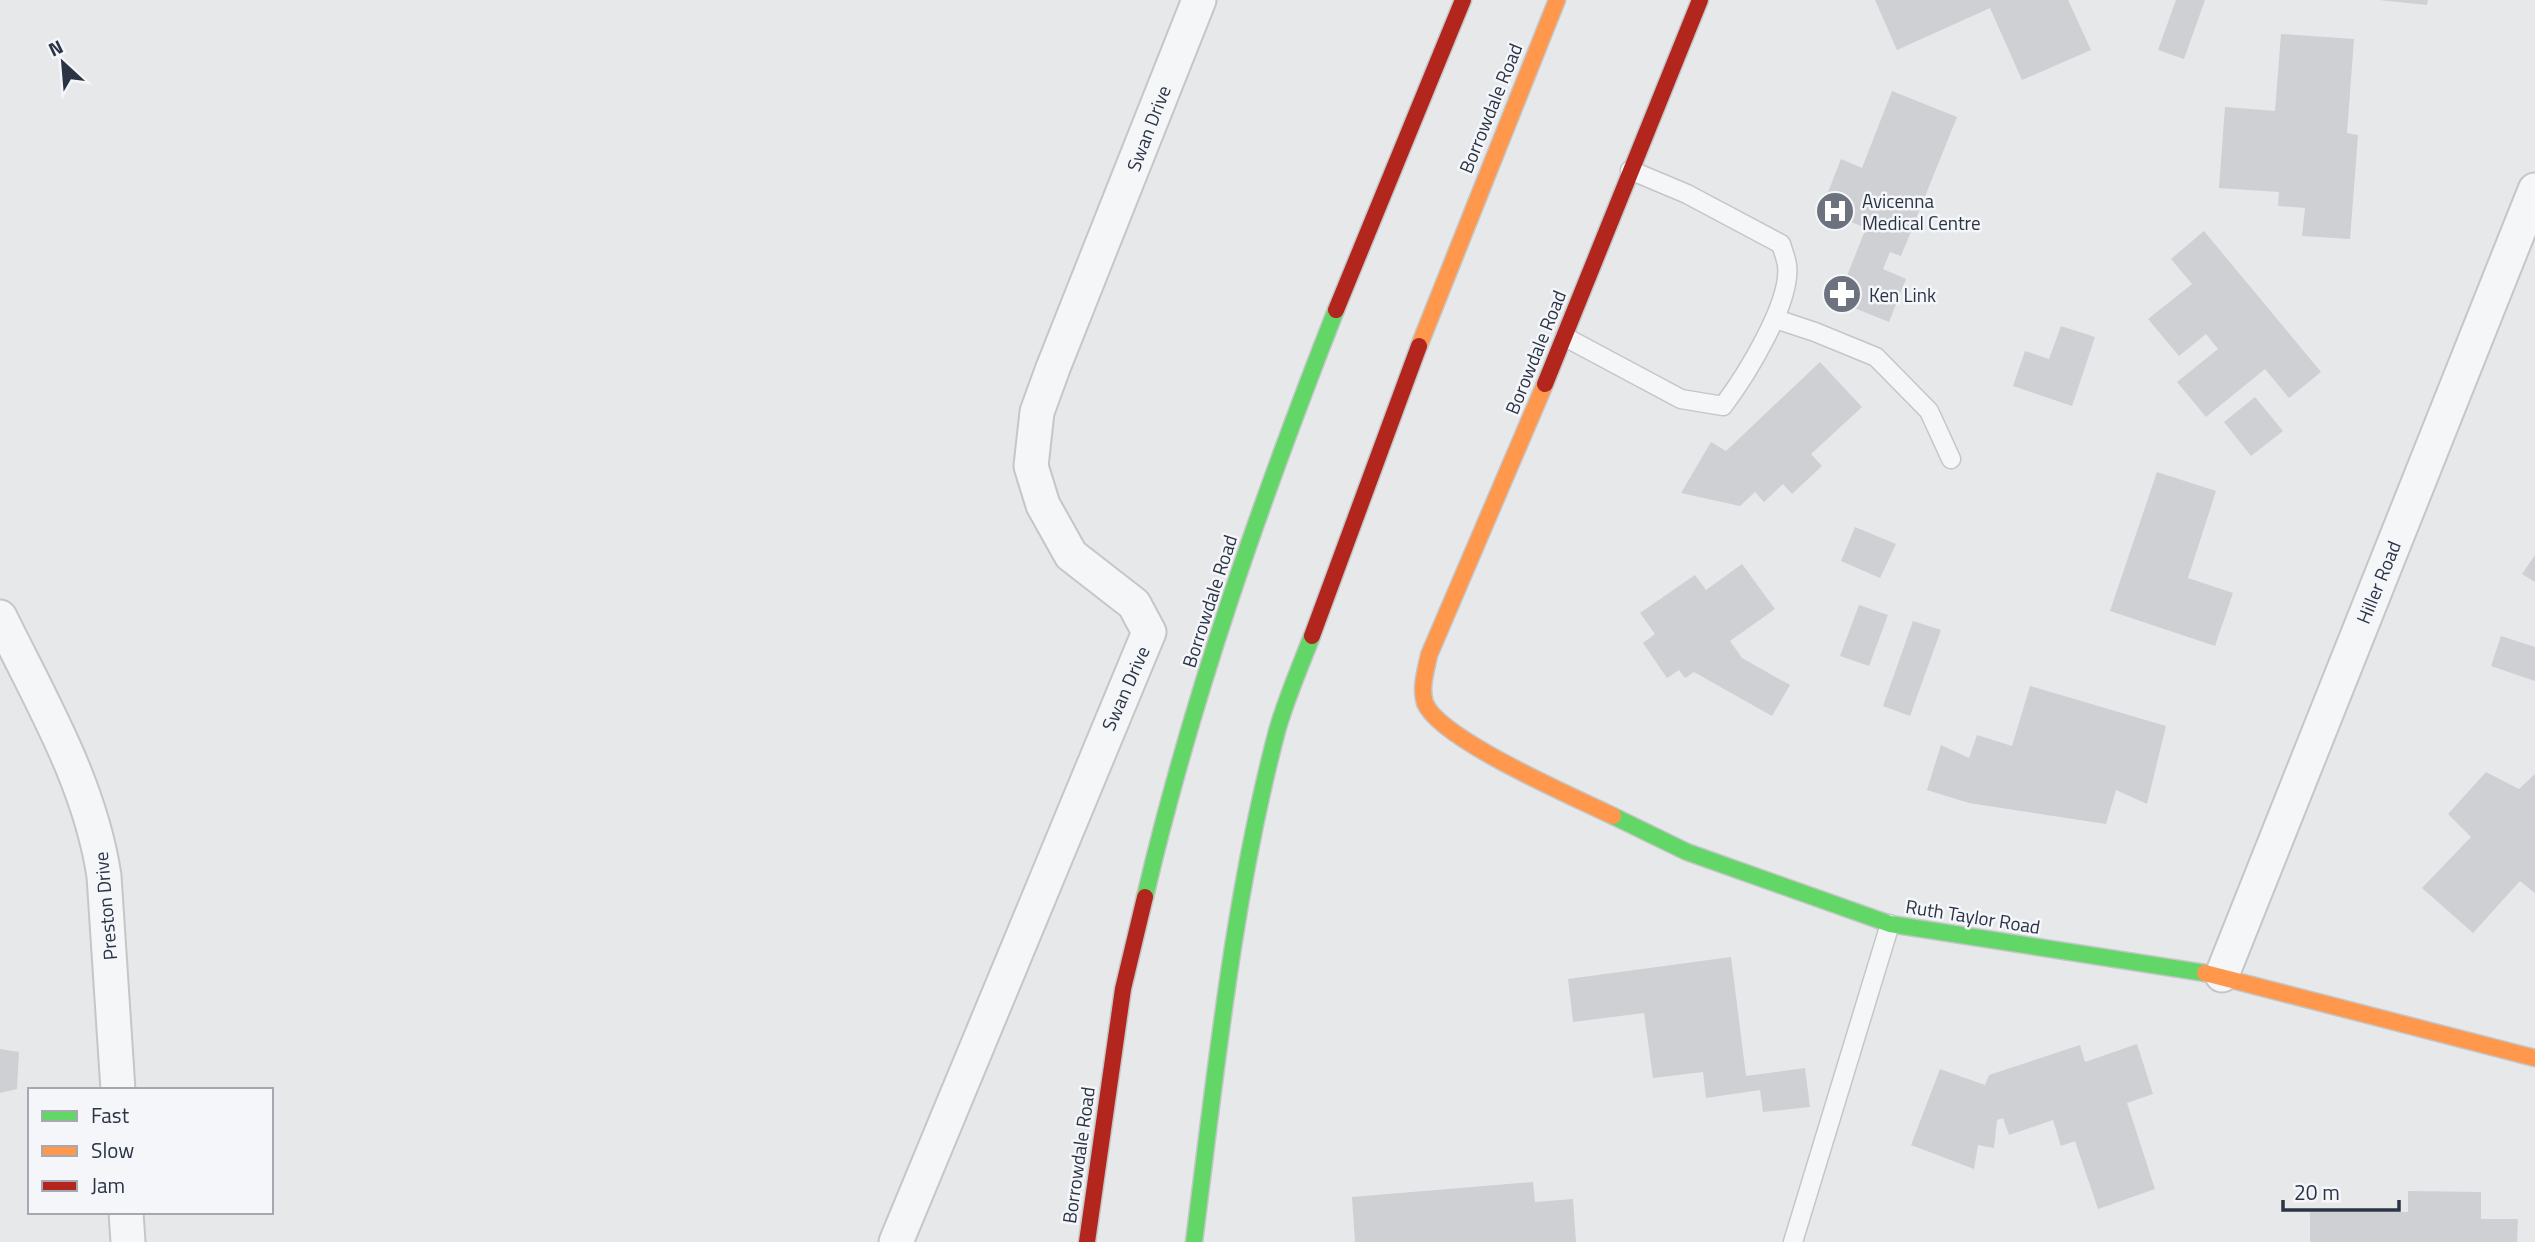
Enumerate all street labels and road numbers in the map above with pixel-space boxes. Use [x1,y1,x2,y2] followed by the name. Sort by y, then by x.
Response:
[1451,39,1529,177] street label: Borrowdale Road
[1118,81,1178,175] street label: Swan Drive
[1497,286,1573,418] street label: Borowdale Road
[1174,531,1244,671] street label: Borrowdale Road
[2348,536,2408,628] street label: Hiller Road
[1093,641,1157,735] street label: Swan Drive
[86,851,124,961] street label: Preston Drive
[1904,891,2042,941] street label: Ruth Taylor Road
[1054,1085,1102,1225] street label: Borrowdale Road

